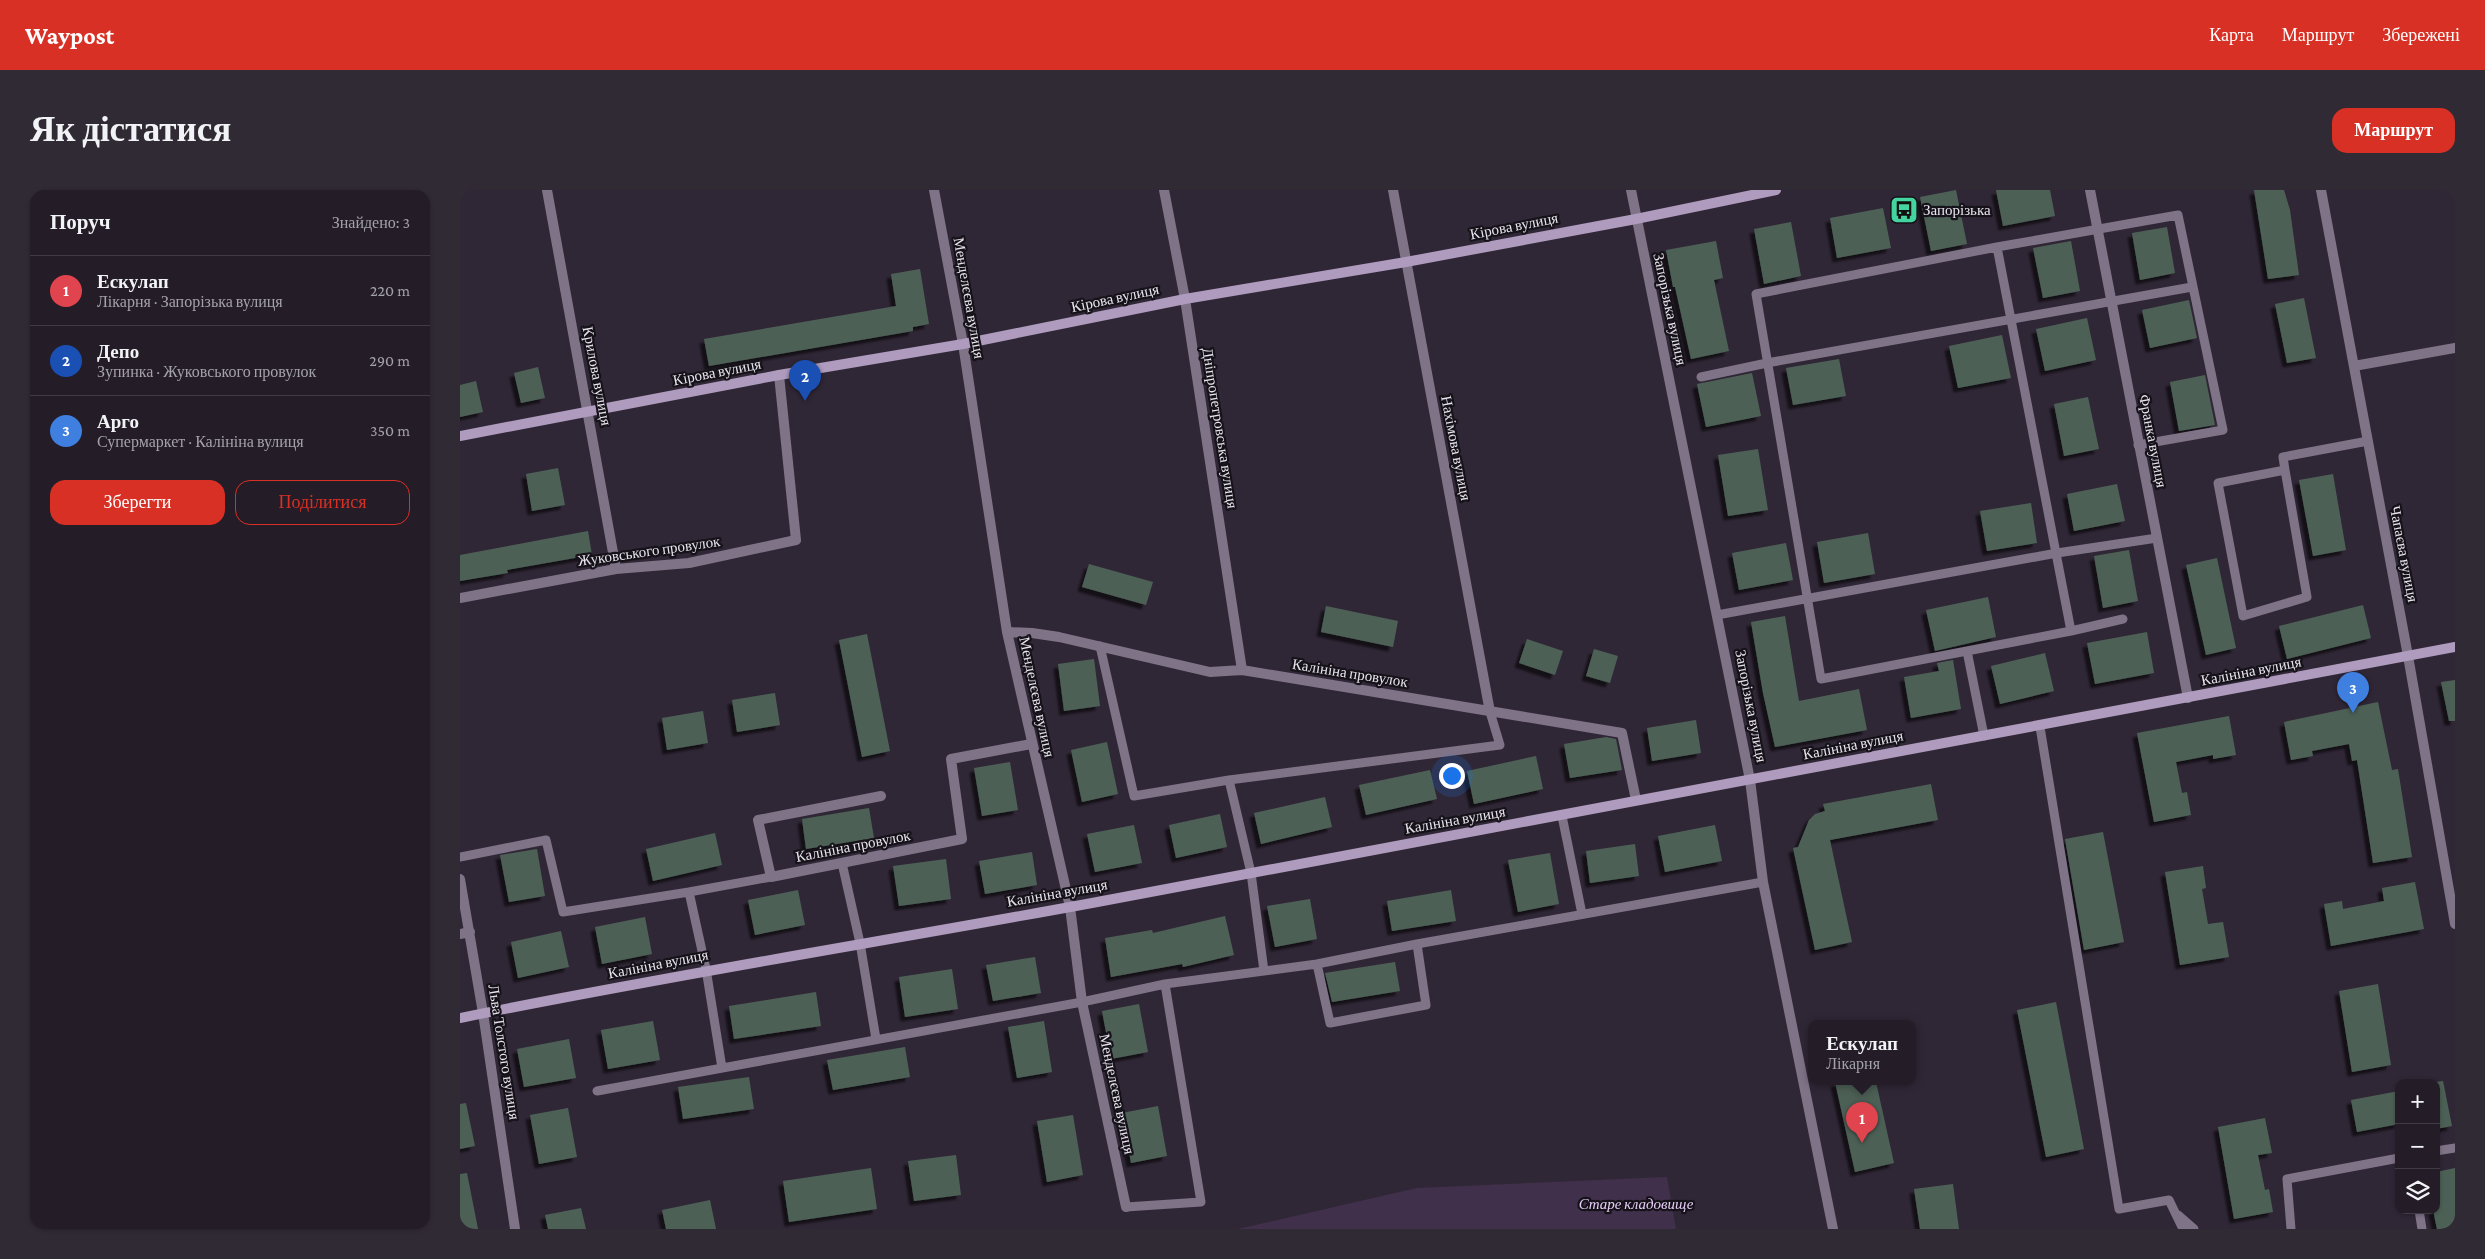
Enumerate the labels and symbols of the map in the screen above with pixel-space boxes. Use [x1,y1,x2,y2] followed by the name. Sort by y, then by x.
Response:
[1889,195,1919,225] bus stop icon: Запорізька
[1923,202,1991,218] place label: Запорізька
[1469,210,1559,242] street label: Кірова вулиця
[950,236,988,360] street label: Менделєєва вулиця
[1650,251,1690,367] street label: Запорізька вулиця
[1070,281,1160,315] street label: Кірова вулиця
[580,325,614,427] street label: Крилова вулиця
[1199,346,1241,510] street label: Дніпропетровська вулиця
[672,356,762,388] street label: Кірова вулиця
[789,360,821,401] pin: 2
[2136,393,2170,489] street label: Франка вулиця
[1438,394,1474,502] street label: Нахімова вулиця
[2387,505,2421,603] street label: Чапаєва вулиця
[577,533,722,569] street label: Жуковського провулок
[1016,635,1058,759] street label: Менделєєва вулиця
[1732,648,1770,764] street label: Запорізька вулиця
[2200,653,2303,689] street label: Калініна вулиця
[1291,656,1410,690] street label: Калініна провулок
[2337,672,2369,713] pin: 3
[1802,727,1905,763] street label: Калініна вулиця
[1439,763,1465,789] your location
[1403,803,1507,837] street label: Калініна вулиця
[794,827,912,865] street label: Калініна провулок
[1005,876,1109,910] street label: Калініна вулиця
[607,946,710,982] street label: Калініна вулиця
[485,983,523,1121] street label: Льва Толстого вулиця
[1096,1032,1138,1156] street label: Менделєєва вулиця
[1846,1102,1878,1143] pin: 1
[1579,1196,1694,1212] park label: Старе кладовище

